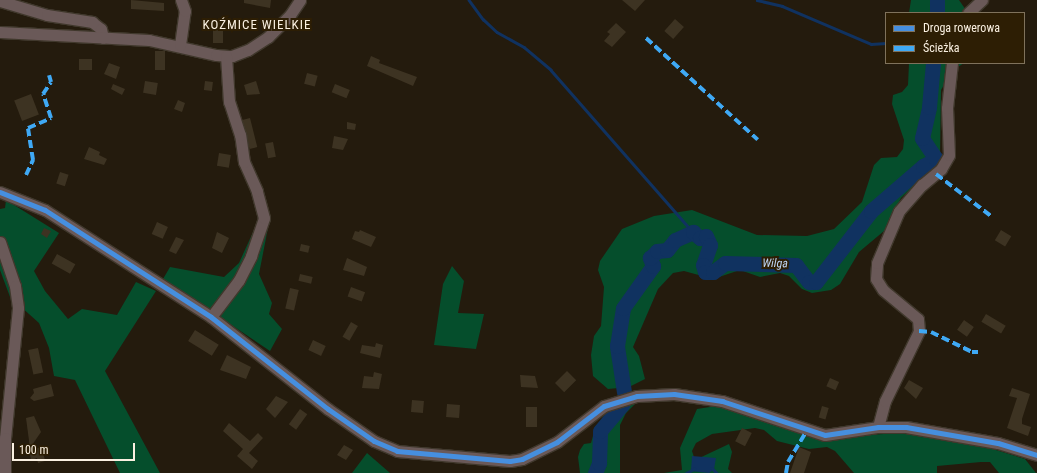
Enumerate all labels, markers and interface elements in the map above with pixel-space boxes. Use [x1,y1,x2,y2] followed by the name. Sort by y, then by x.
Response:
[885,12,1025,64] legend
[203,17,311,33] district label: KOŹMICE WIELKIE
[923,21,1000,35] text: Droga rowerowa
[923,41,960,55] text: Ścieżka
[762,257,788,271] water label: Wilga
[14,435,137,461] scale bar
[19,443,49,457] text: 100 m

